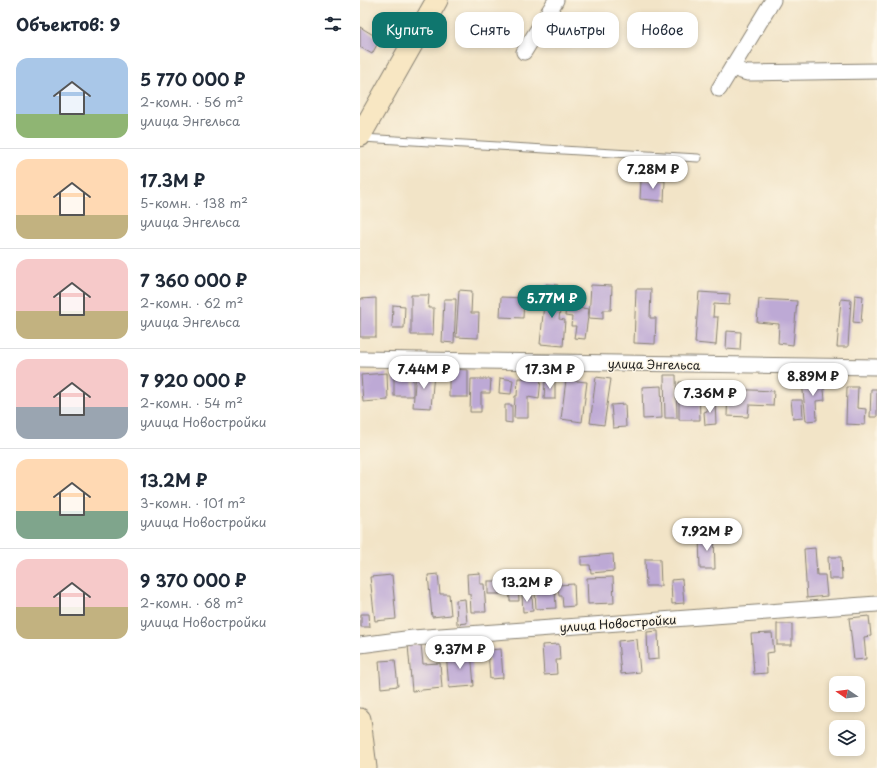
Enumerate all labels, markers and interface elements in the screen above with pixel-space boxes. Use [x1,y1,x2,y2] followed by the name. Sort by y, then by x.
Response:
[16,11,120,37] text: Объектов: 9
[372,12,447,48] chip: Купить
[455,12,524,48] chip: Снять
[532,12,619,48] chip: Фильтры
[627,12,698,48] chip: Новое
[322,13,344,35] icon: filters
[140,66,245,92] text: 5 770 000 ₽
[48,74,96,122] icon: home
[140,92,243,111] text: 2-комн. · 56 m²
[140,111,240,130] text: улица Энгельса
[616,156,690,190] pin: 7.28M ₽
[627,159,679,178] text: 7.28M ₽
[140,167,205,193] text: 17.3M ₽
[48,175,96,223] icon: home
[140,193,248,212] text: 5-комн. · 138 m²
[140,212,240,231] text: улица Энгельса
[140,267,247,293] text: 7 360 000 ₽
[48,275,96,323] icon: home
[515,285,589,319] pin: 5.77M ₽
[526,288,578,307] text: 5.77M ₽
[140,293,244,312] text: 2-комн. · 62 m²
[140,312,240,331] text: улица Энгельса
[608,354,701,374] street label: улица Энгельса
[387,356,461,390] pin: 7.44M ₽
[513,356,587,390] pin: 17.3M ₽
[397,359,451,378] text: 7.44M ₽
[525,359,575,378] text: 17.3M ₽
[776,363,850,397] pin: 8.89M ₽
[787,366,839,385] text: 8.89M ₽
[140,367,246,393] text: 7 920 000 ₽
[48,375,96,423] icon: home
[673,380,747,414] pin: 7.36M ₽
[683,383,737,402] text: 7.36M ₽
[140,393,243,412] text: 2-комн. · 54 m²
[140,412,266,431] text: улица Новостройки
[140,467,207,493] text: 13.2M ₽
[48,475,96,523] icon: home
[140,493,246,512] text: 3-комн. · 101 m²
[140,512,266,531] text: улица Новостройки
[670,518,744,552] pin: 7.92M ₽
[681,521,733,540] text: 7.92M ₽
[140,567,246,593] text: 9 370 000 ₽
[490,569,564,603] pin: 13.2M ₽
[501,572,553,591] text: 13.2M ₽
[48,575,96,623] icon: home
[140,593,244,612] text: 2-комн. · 68 m²
[559,610,677,636] street label: улица Новостройки
[140,612,266,631] text: улица Новостройки
[423,636,497,670] pin: 9.37M ₽
[434,639,486,658] text: 9.37M ₽
[829,676,865,712] north arrow
[829,676,865,756] map controls
[829,720,865,756] button: layers

